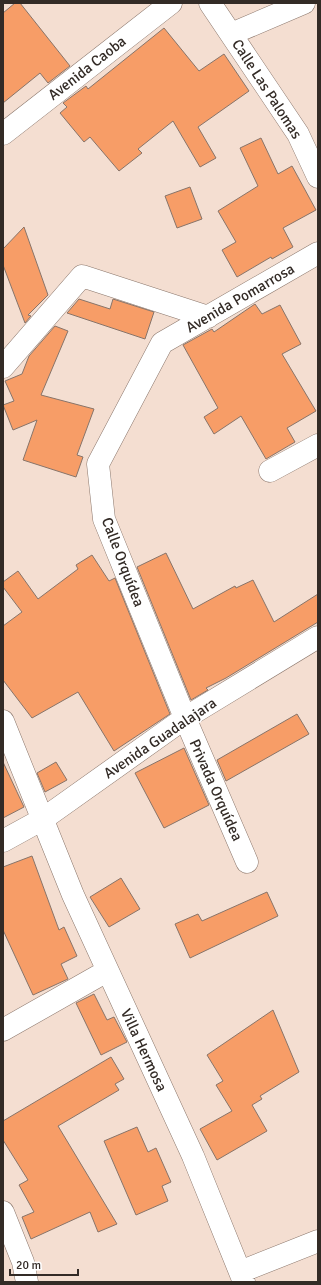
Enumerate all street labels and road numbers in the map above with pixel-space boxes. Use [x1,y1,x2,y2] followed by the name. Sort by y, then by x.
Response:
[44,32,130,104] street label: Avenida Caoba
[228,36,306,142] street label: Calle Las Palomas
[183,260,297,336] street label: Avenida Pomarrosa
[98,515,148,609] street label: Calle Orquídea
[100,694,220,782] street label: Avenida Guadalajara
[185,736,247,844] street label: Privada Orquídea
[117,1006,171,1094] street label: Villa Hermosa

